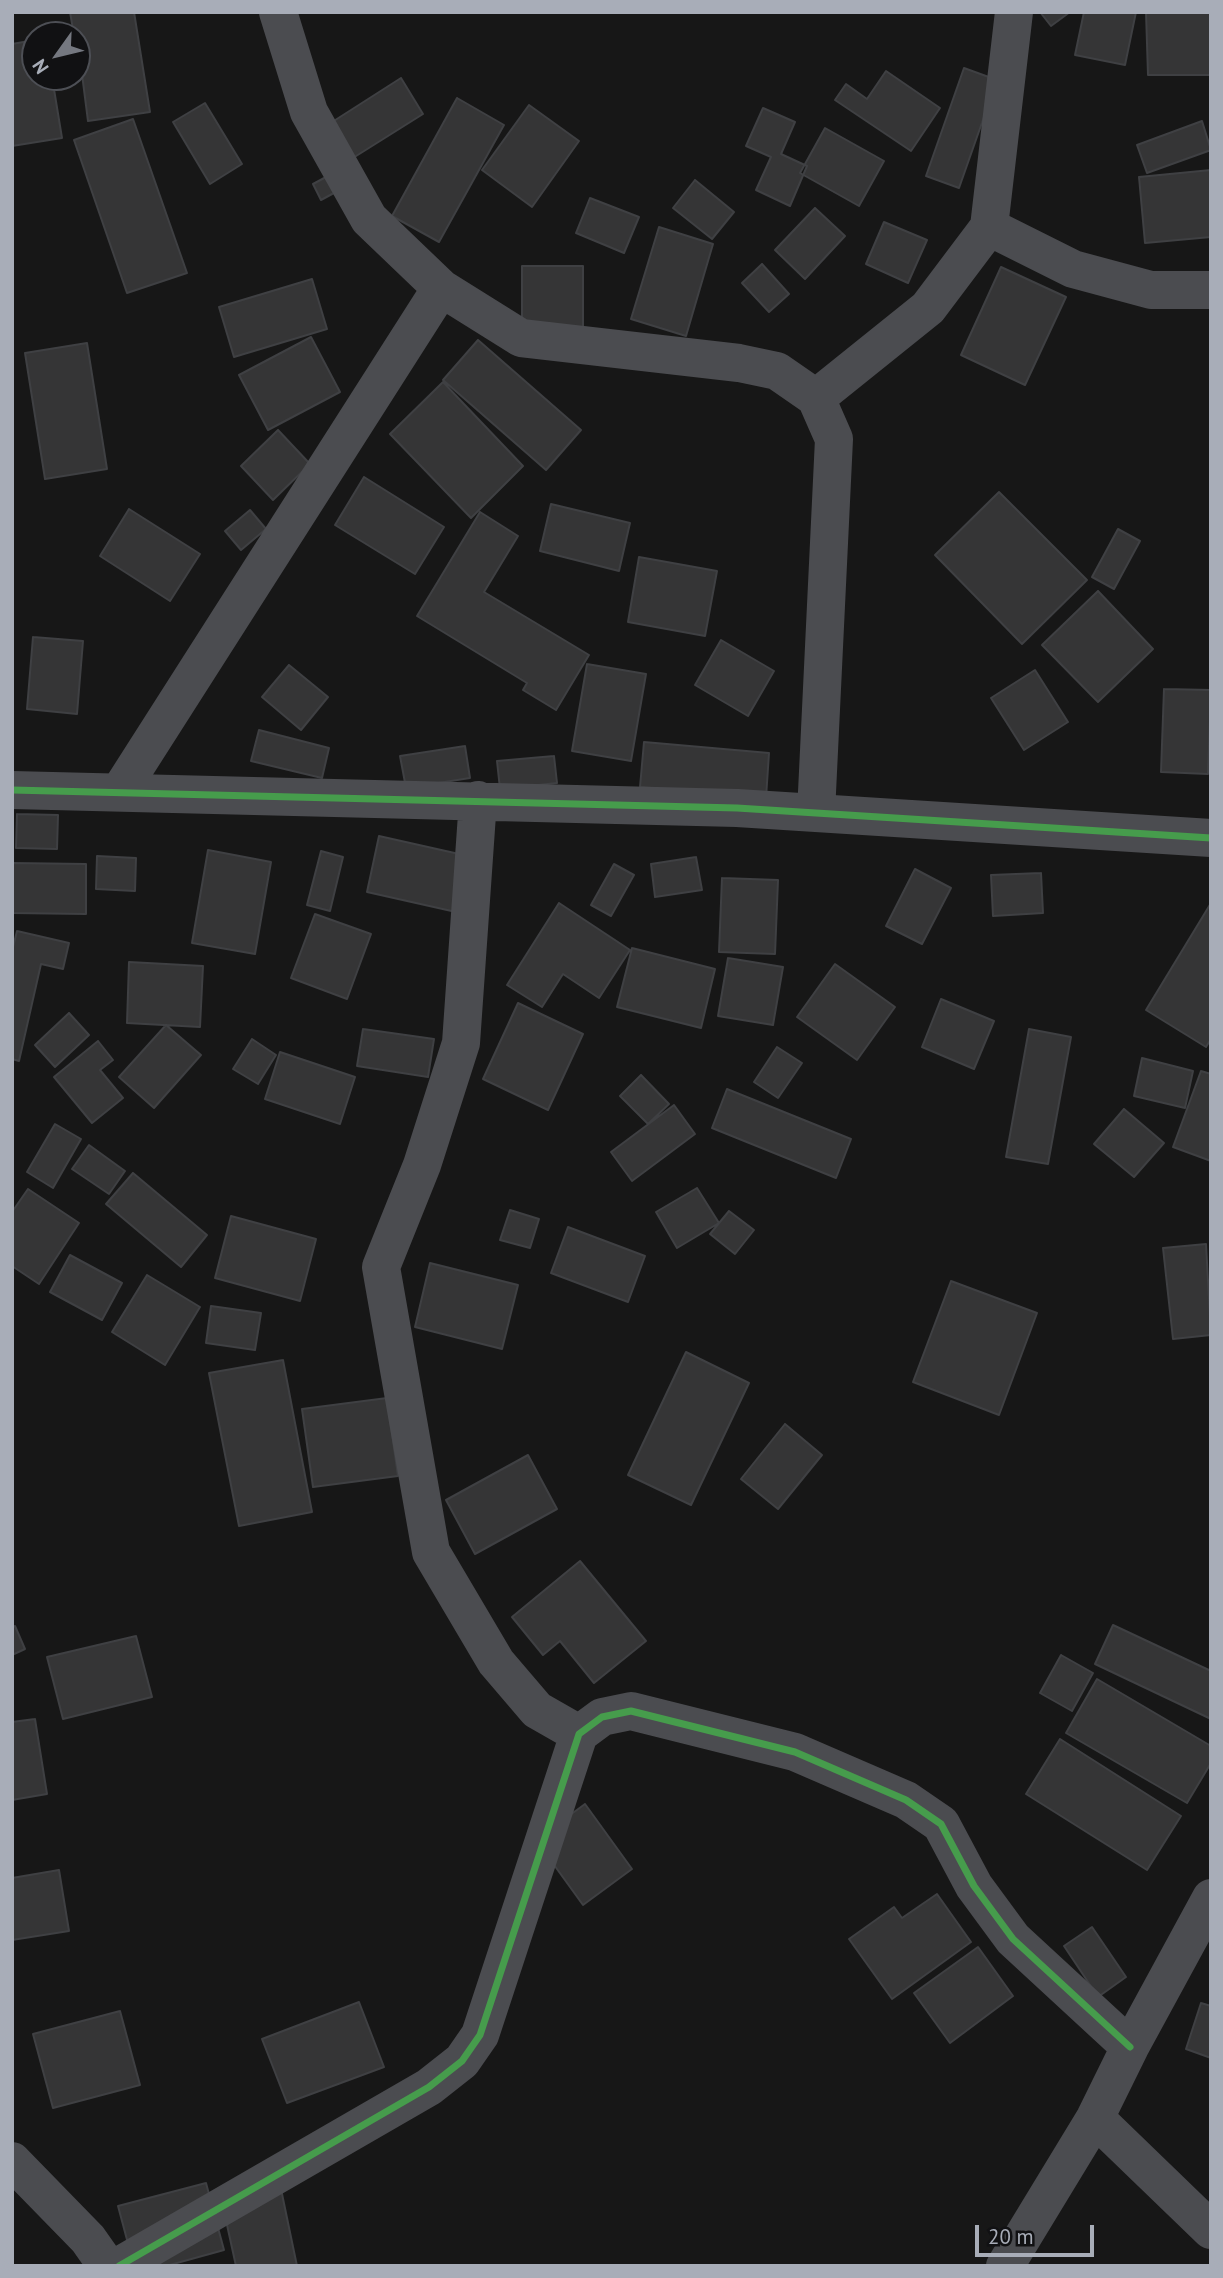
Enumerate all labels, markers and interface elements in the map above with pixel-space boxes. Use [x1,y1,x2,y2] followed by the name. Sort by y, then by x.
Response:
[21,21,91,91] north arrow
[27,55,54,79] text: N
[978,2212,1097,2256] scale bar
[988,2223,1034,2250] text: 20 m

